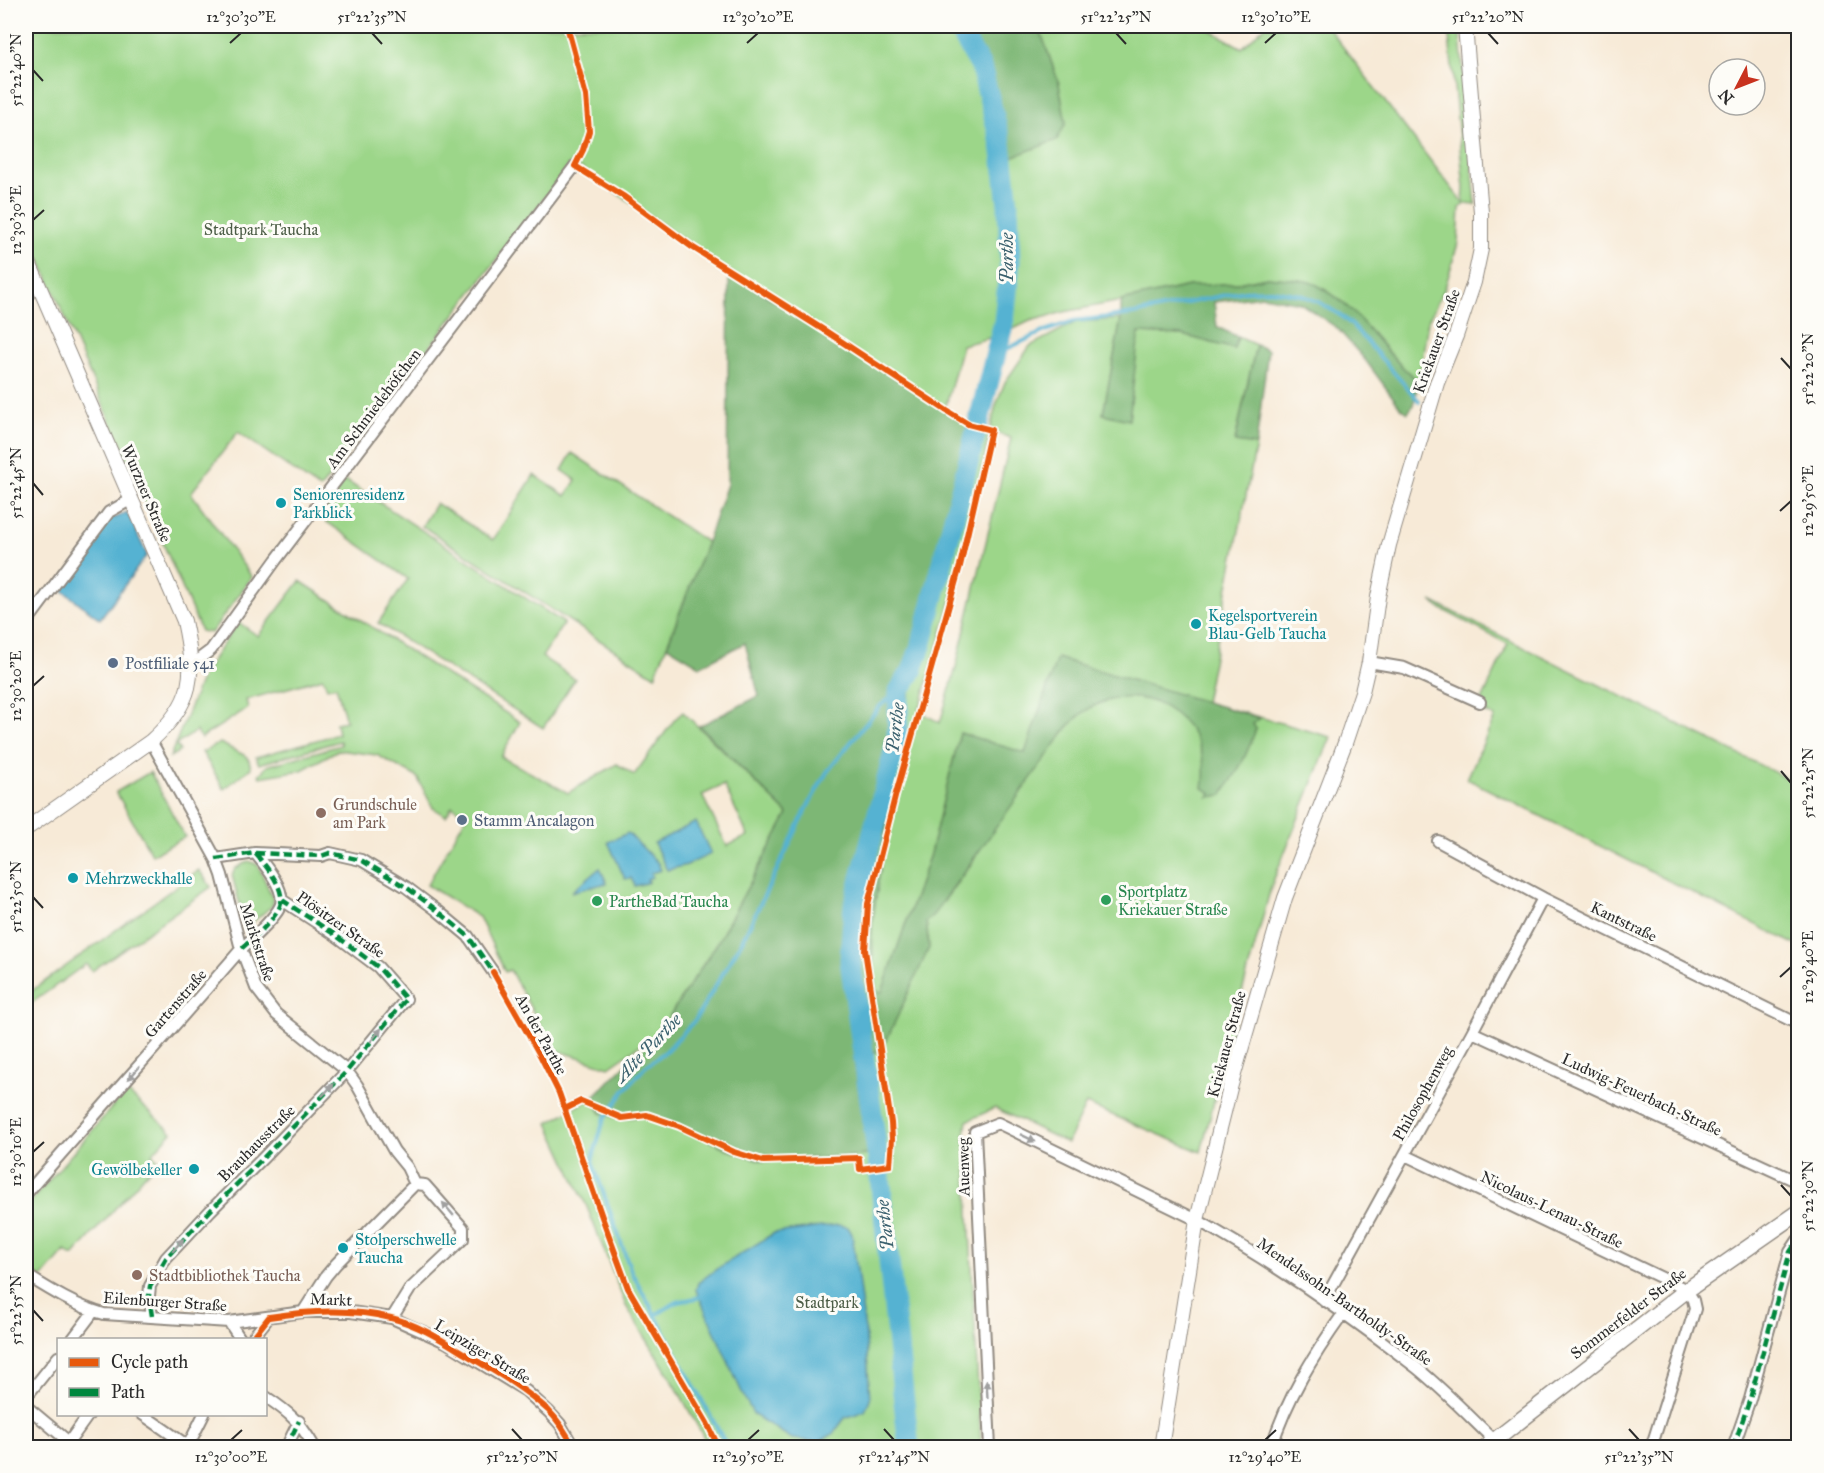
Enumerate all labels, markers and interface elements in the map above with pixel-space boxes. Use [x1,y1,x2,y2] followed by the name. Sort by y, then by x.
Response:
[206,8,276,26] text: 12°30'30"E
[337,8,407,26] text: 51°22'35"N
[722,8,794,26] text: 12°30'20"E
[1081,8,1152,26] text: 51°22'25"N
[1241,8,1311,26] text: 12°30'10"E
[1452,8,1525,26] text: 51°22'20"N
[7,33,25,107] text: 51°22'40"N
[1707,57,1767,117] north arrow
[1714,85,1738,108] text: N
[7,185,25,255] text: 12°30'30"E
[204,220,318,239] park label: Stadtpark Taucha
[996,231,1018,283] water label: Parthe
[1409,286,1464,396] street label: Kriekauer Straße
[1799,332,1817,405] text: 51°22'20"N
[322,345,425,473] street label: Am Schmiedehöfchen
[117,442,176,545] street label: Wurzner Straße
[7,447,25,519] text: 51°22'45"N
[1799,465,1817,537] text: 12°29'50"E
[293,485,405,522] place label: Seniorenresidenz Parkblick
[274,496,288,510] marker: Seniorenresidenz Parkblick
[1208,606,1327,643] place label: Kegelsportverein Blau-Gelb Taucha
[1189,617,1203,631] marker: Kegelsportverein Blau-Gelb Taucha
[7,650,25,722] text: 12°30'20"E
[125,654,215,673] place label: Postfiliale 541
[106,656,120,670] marker: Postfiliale 541
[881,700,909,754] water label: Parthe
[1799,747,1817,818] text: 51°22'25"N
[333,795,417,832] place label: Grundschule am Park
[314,806,328,820] marker: Grundschule am Park
[474,811,595,831] place label: Stamm Ancalagon
[455,813,469,827] marker: Stamm Ancalagon
[7,861,25,933] text: 51°22'50"N
[85,869,193,888] place label: Mehrzweckhalle
[66,871,80,885] marker: Mehrzweckhalle
[1118,882,1228,919] place label: Sportplatz Kriekauer Straße
[293,887,389,962] street label: Plösitzer Straße
[609,892,728,911] place label: PartheBad Taucha
[1099,893,1113,907] marker: Sportplatz Kriekauer Straße
[590,894,604,908] marker: PartheBad Taucha
[1587,897,1660,946] street label: Kantstraße
[236,901,279,984] street label: Marktstraße
[1799,930,1817,1003] text: 12°29'40"E
[140,965,211,1042] street label: Gartenstraße
[1203,988,1250,1100] street label: Kriekauer Straße
[511,989,572,1078] street label: An der Parthe
[609,1008,687,1088] water label: Alte Parthe
[369,1028,382,1043] one-way arrow
[1389,1042,1457,1144] street label: Philosophenweg
[1558,1049,1725,1141] street label: Ludwig-Feuerbach-Straße
[127,1065,141,1080] one-way arrow
[321,1083,335,1098] one-way arrow
[214,1101,299,1186] street label: Brauhausstraße
[7,1117,25,1187] text: 12°30'10"E
[1019,1132,1037,1142] one-way arrow
[953,1137,975,1198] street label: Auenweg
[91,1160,182,1179] place label: Gewölbekeller
[1799,1160,1817,1232] text: 51°22'30"N
[187,1162,201,1176] marker: Gewölbekeller
[1477,1167,1626,1252] street label: Nicolaus-Lenau-Straße
[871,1197,899,1251] water label: Parthe
[441,1201,454,1217] one-way arrow
[355,1230,457,1267] place label: Stolperschwelle Taucha
[1254,1234,1436,1369] street label: Mendelssohn-Bartholdy-Straße
[171,1238,185,1253] one-way arrow
[336,1241,350,1255] marker: Stolperschwelle Taucha
[1567,1264,1690,1363] street label: Sommerfelder Straße
[149,1266,301,1285] place label: Stadtbibliothek Taucha
[130,1268,144,1282] marker: Stadtbibliothek Taucha
[7,1274,25,1345] text: 51°22'55"N
[102,1288,228,1316] street label: Eilenburger Straße
[310,1289,353,1310] street label: Markt
[795,1293,859,1312] park label: Stadtpark
[431,1315,535,1389] street label: Leipziger Straße
[57,1338,267,1416] legend
[111,1351,188,1373] text: Cycle path
[982,1380,991,1399] one-way arrow
[111,1381,145,1403] text: Path
[195,1448,267,1466] text: 12°30'00"E
[486,1448,558,1466] text: 51°22'50"N
[712,1448,784,1466] text: 12°29'50"E
[858,1448,930,1466] text: 51°22'45"N
[1229,1448,1302,1466] text: 12°29'40"E
[1604,1448,1674,1466] text: 51°22'35"N

